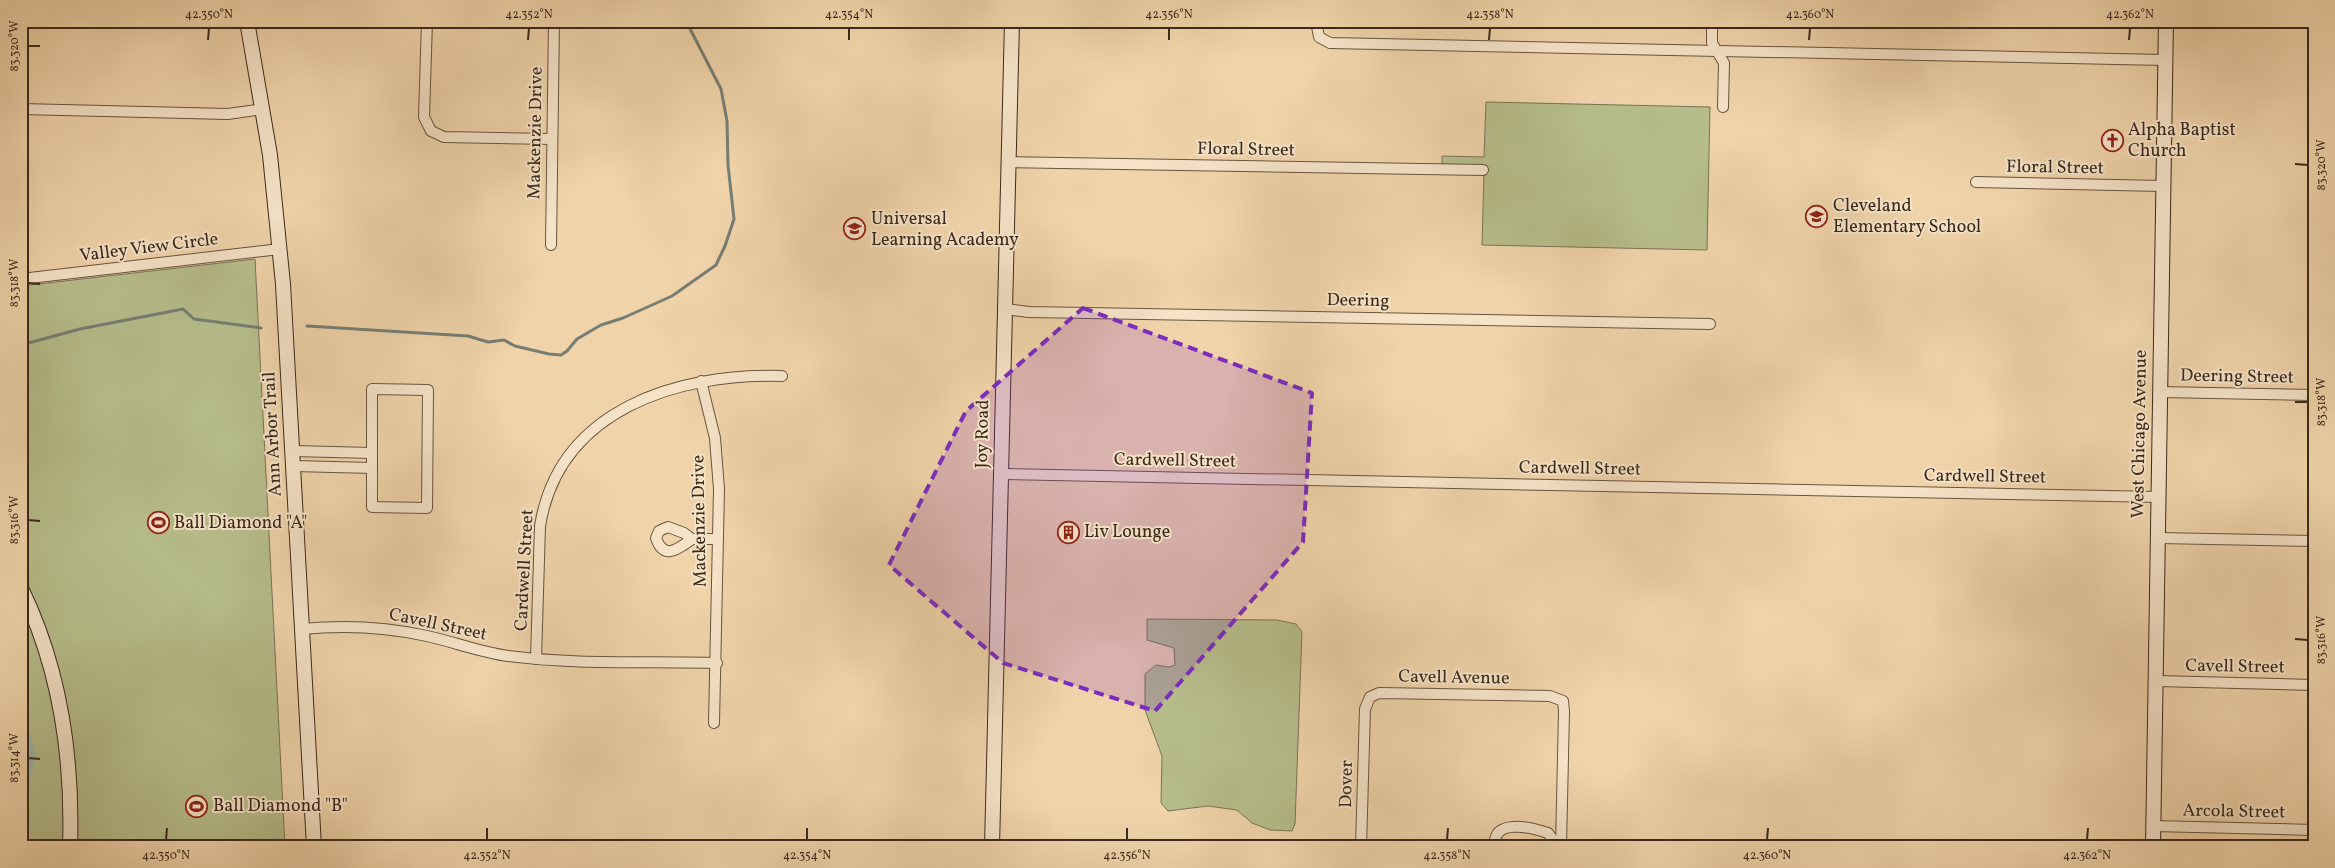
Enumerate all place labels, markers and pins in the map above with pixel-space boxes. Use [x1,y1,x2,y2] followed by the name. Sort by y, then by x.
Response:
[2128,118,2236,164] place label: Alpha Baptist Church
[2100,128,2124,152] church icon: Alpha Baptist Church
[1833,194,1981,240] place label: Cleveland Elementary School
[1805,204,1829,228] school or university icon: Cleveland Elementary School
[871,207,1019,253] place label: Universal Learning Academy
[843,217,867,241] school or university icon: Universal Learning Academy
[146,511,170,535] sports icon: Ball Diamond "A"
[174,511,308,536] place label: Ball Diamond "A"
[1056,520,1080,544] building icon: Liv Lounge
[1084,520,1170,545] place label: Liv Lounge
[185,794,209,818] sports icon: Ball Diamond "B"
[213,794,348,819] place label: Ball Diamond "B"

